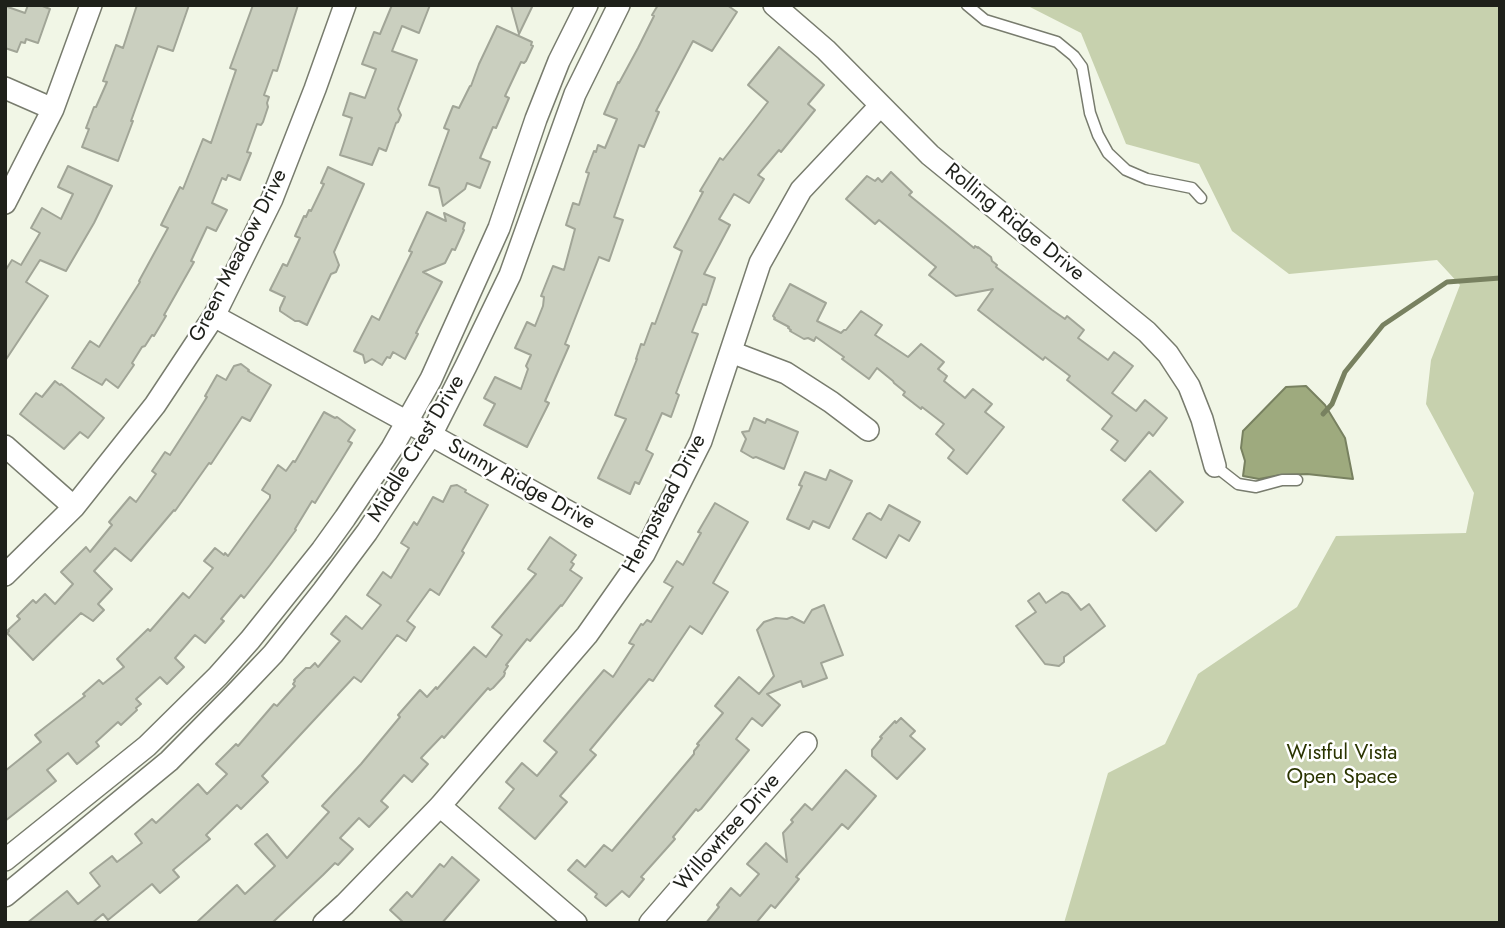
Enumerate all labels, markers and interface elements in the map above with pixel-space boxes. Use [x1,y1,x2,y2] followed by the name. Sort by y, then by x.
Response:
[939,159,1089,287] street label: Rolling Ridge Drive
[185,165,293,347] street label: Green Meadow Drive
[363,371,471,527] street label: Middle Crest Drive
[618,430,712,578] street label: Hempstead Drive
[443,434,599,536] street label: Sunny Ridge Drive
[1286,741,1398,791] park label: Wistful Vista Open Space
[670,769,786,897] street label: Willowtree Drive

